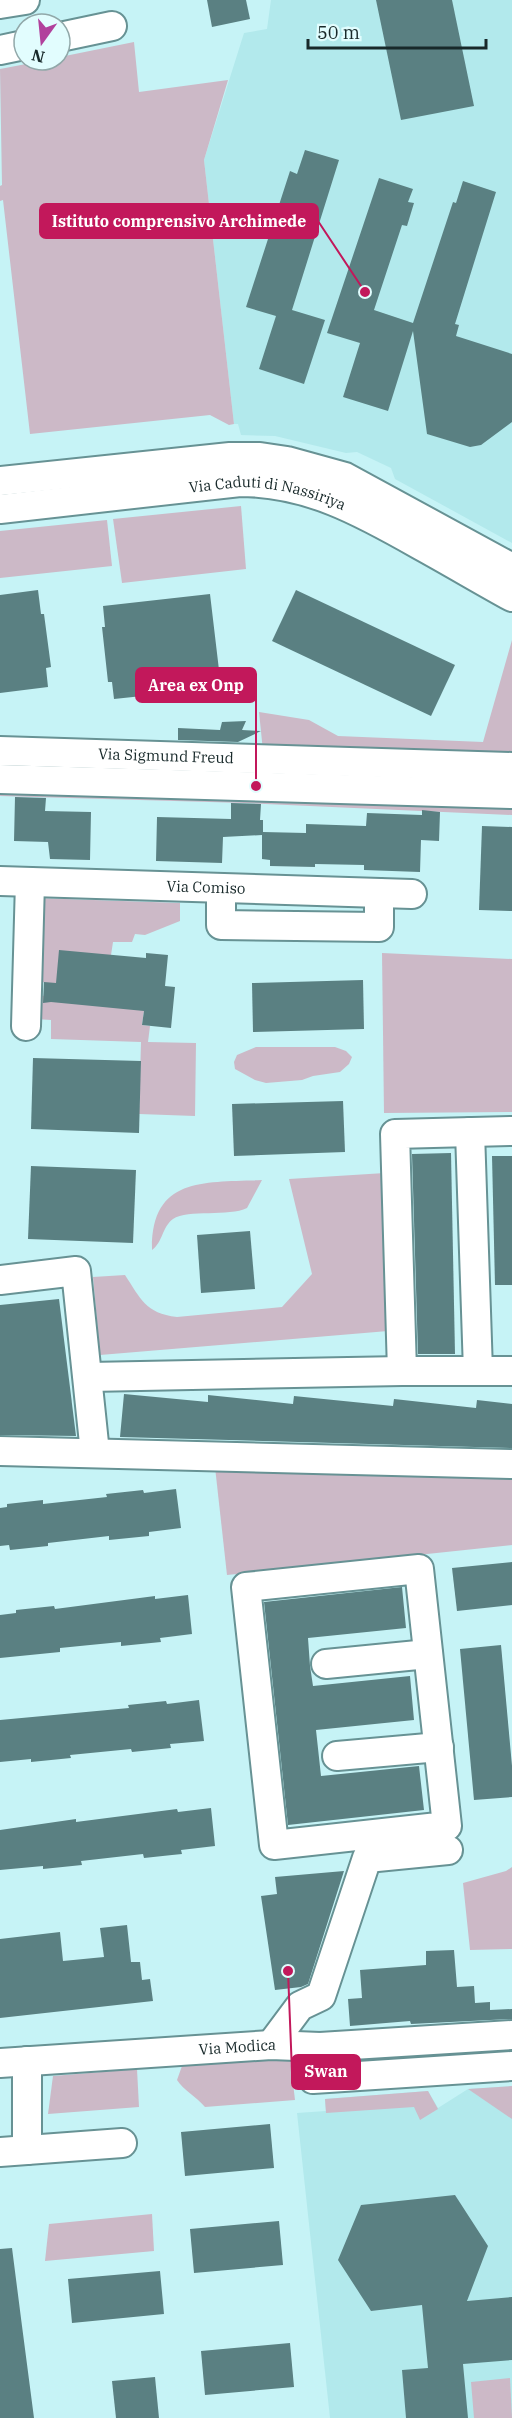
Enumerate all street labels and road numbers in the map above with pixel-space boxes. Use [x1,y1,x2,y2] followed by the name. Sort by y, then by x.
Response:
[188,472,349,514] street label: Via Caduti di Nassiriya
[98,744,234,767] street label: Via Sigmund Freud
[166,876,246,898] street label: Via Comiso
[198,2035,277,2059] street label: Via Modica

